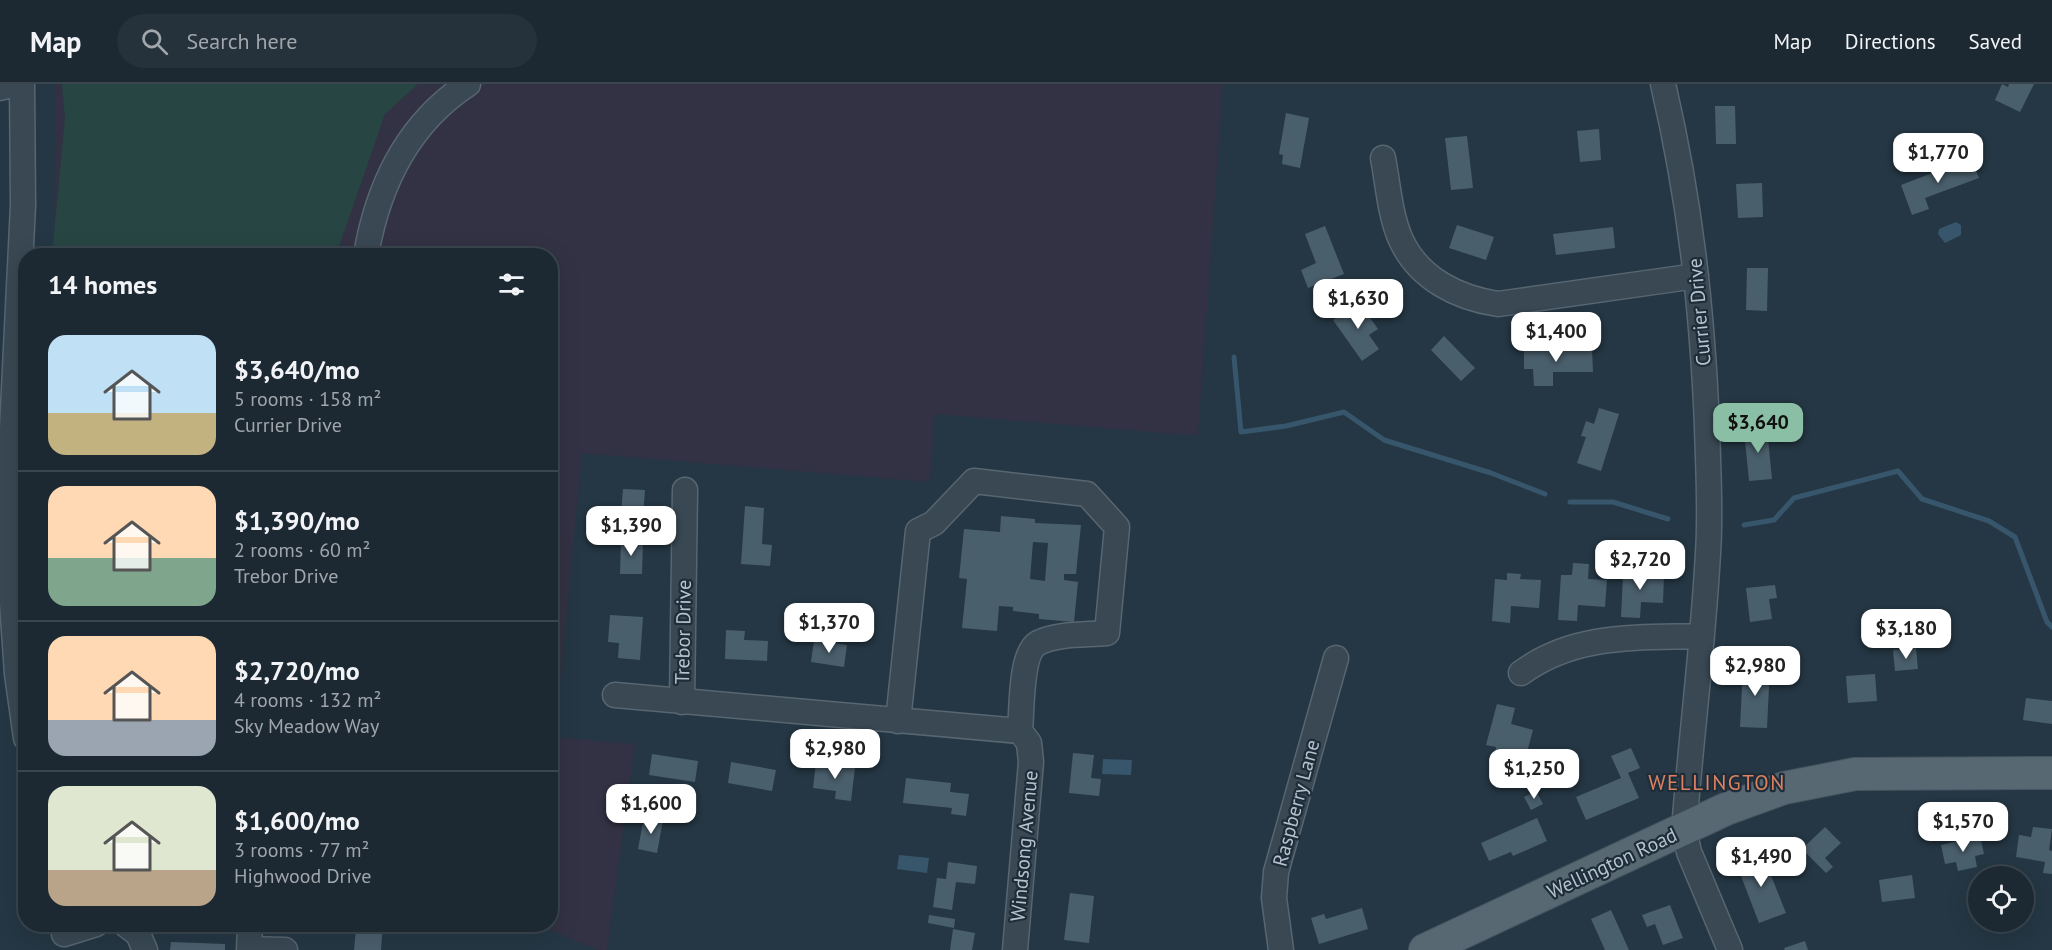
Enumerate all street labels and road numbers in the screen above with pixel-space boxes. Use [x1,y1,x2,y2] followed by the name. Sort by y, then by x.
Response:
[1681,257,1717,367] street label: Currier Drive
[669,580,697,684] street label: Trebor Drive
[1267,737,1325,869] street label: Raspberry Lane
[1004,769,1044,923] street label: Windsong Avenue
[1543,822,1681,904] street label: Wellington Road

